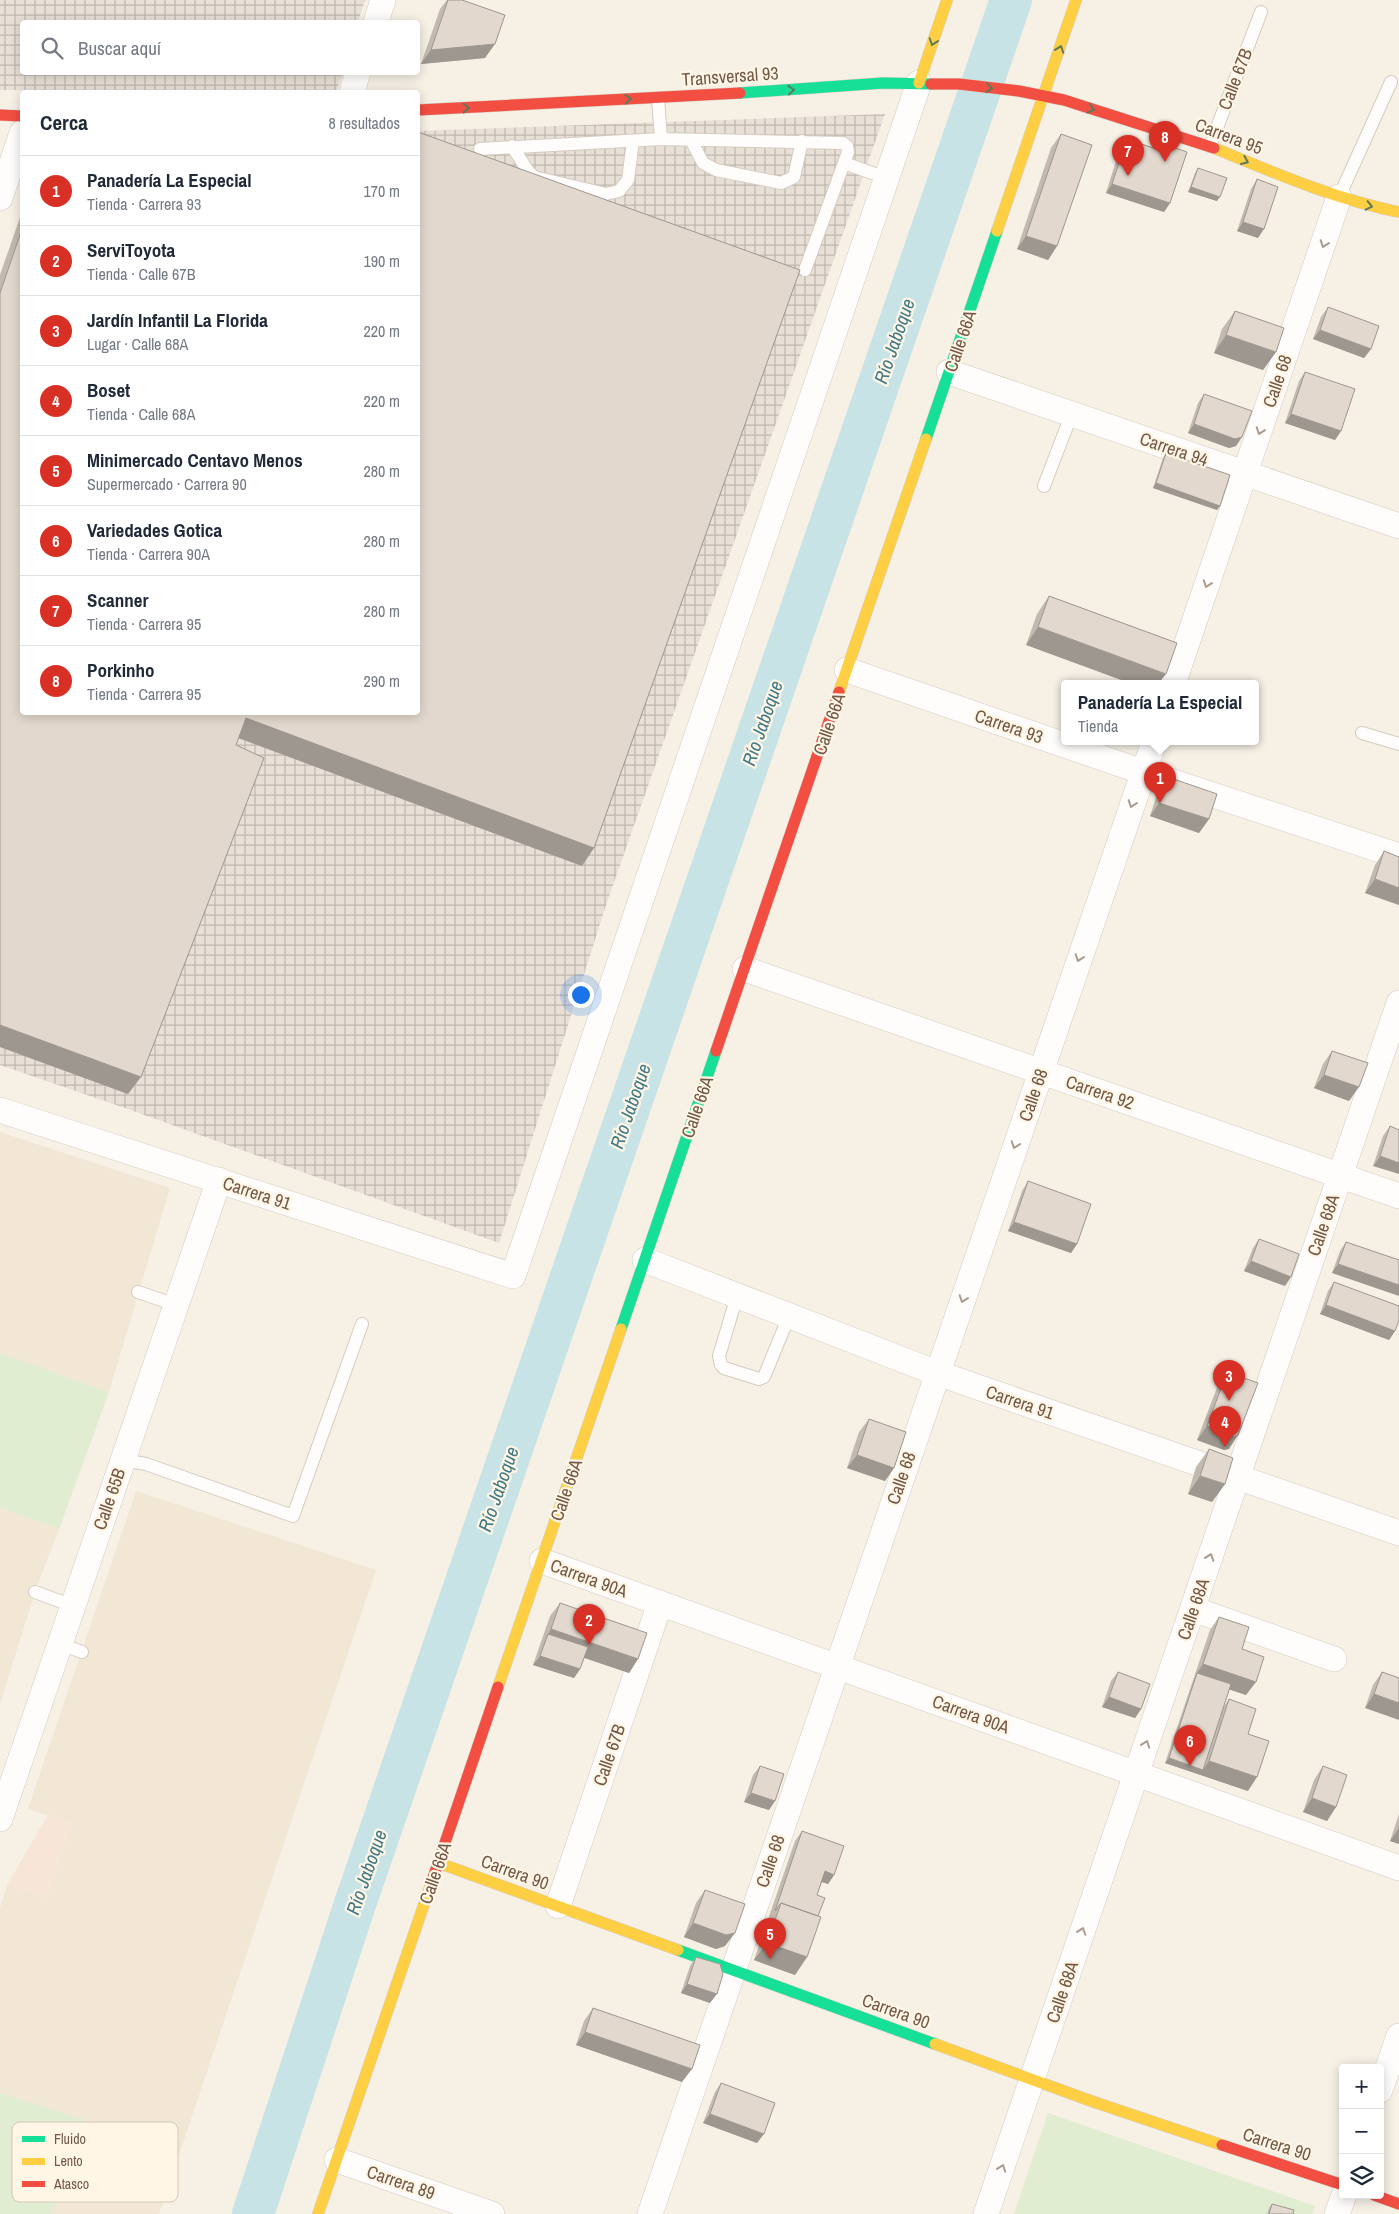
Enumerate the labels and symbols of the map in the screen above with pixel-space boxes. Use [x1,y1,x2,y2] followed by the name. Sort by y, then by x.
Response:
[929,37,939,45] one-way arrow
[1054,45,1064,54] one-way arrow
[1212,45,1258,113] street label: Calle 67B
[681,60,779,92] street label: Transversal 93
[985,82,993,93] one-way arrow
[787,84,795,95] one-way arrow
[625,94,633,105] one-way arrow
[462,102,470,113] one-way arrow
[1086,103,1095,113] one-way arrow
[1192,112,1266,160] street label: Carrera 95
[1149,121,1181,162] pin: 8
[1112,135,1144,176] pin: 7
[1240,154,1249,165] one-way arrow
[1364,200,1373,211] one-way arrow
[1320,239,1330,248] one-way arrow
[867,295,921,387] water label: Río Jaboque
[938,307,982,375] street label: Calle 66A
[1256,351,1298,411] street label: Calle 68
[1137,426,1211,472] street label: Carrera 94
[1256,426,1266,434] one-way arrow
[1203,580,1213,588] one-way arrow
[735,677,789,769] water label: Río Jaboque
[807,690,851,758] street label: Calle 66A
[972,703,1046,749] street label: Carrera 93
[1144,762,1176,803] pin: 1
[1128,800,1138,808] one-way arrow
[1075,953,1085,962] one-way arrow
[568,982,594,1008] your location
[603,1060,657,1152] water label: Río Jaboque
[1012,1065,1054,1125] street label: Calle 68
[1063,1069,1137,1115] street label: Carrera 92
[675,1073,719,1141] street label: Calle 66A
[1011,1140,1021,1149] one-way arrow
[220,1170,295,1216] street label: Carrera 91
[1301,1191,1345,1259] street label: Calle 68A
[959,1294,969,1302] one-way arrow
[1213,1360,1245,1401] pin: 3
[983,1379,1058,1426] street label: Carrera 91
[1209,1406,1241,1447] pin: 4
[471,1443,525,1535] water label: Río Jaboque
[880,1448,922,1508] street label: Calle 68
[544,1456,588,1524] street label: Calle 66A
[87,1465,131,1533] street label: Calle 65B
[547,1553,631,1604] street label: Carrera 90A
[1204,1554,1214,1562] one-way arrow
[1171,1575,1215,1643] street label: Calle 68A
[573,1604,605,1645] pin: 2
[929,1689,1013,1740] street label: Carrera 90A
[587,1721,631,1789] street label: Calle 67B
[1174,1725,1206,1766] pin: 6
[1141,1741,1151,1749] one-way arrow
[339,1826,393,1918] water label: Río Jaboque
[749,1831,791,1891] street label: Calle 68
[413,1839,457,1907] street label: Calle 66A
[478,1848,552,1896] street label: Carrera 90
[754,1918,786,1959] pin: 5
[1077,1928,1087,1936] one-way arrow
[1040,1958,1084,2026] street label: Calle 68A
[859,1987,933,2035] street label: Carrera 90
[1240,2121,1314,2167] street label: Carrera 90
[12,2122,178,2202] legend
[54,2130,86,2148] text: Fluido
[54,2152,83,2170] text: Lento
[364,2159,438,2205] street label: Carrera 89
[996,2164,1006,2173] one-way arrow
[53,2175,89,2193] text: Atasco

